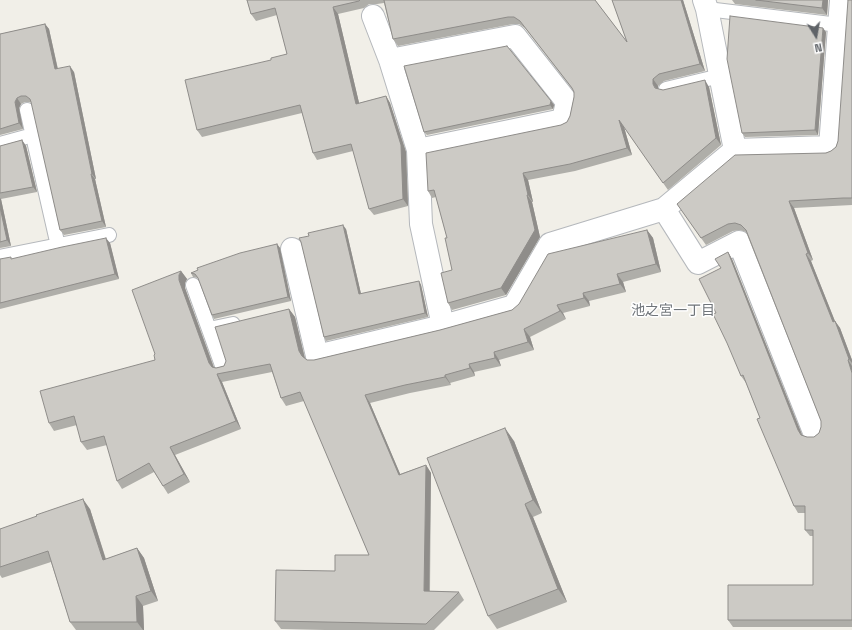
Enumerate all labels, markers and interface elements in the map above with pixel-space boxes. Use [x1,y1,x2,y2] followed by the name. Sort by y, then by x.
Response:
[796,16,836,56] north arrow
[813,40,823,55] text: N
[631,303,715,319] district label: 池之宮一丁目

